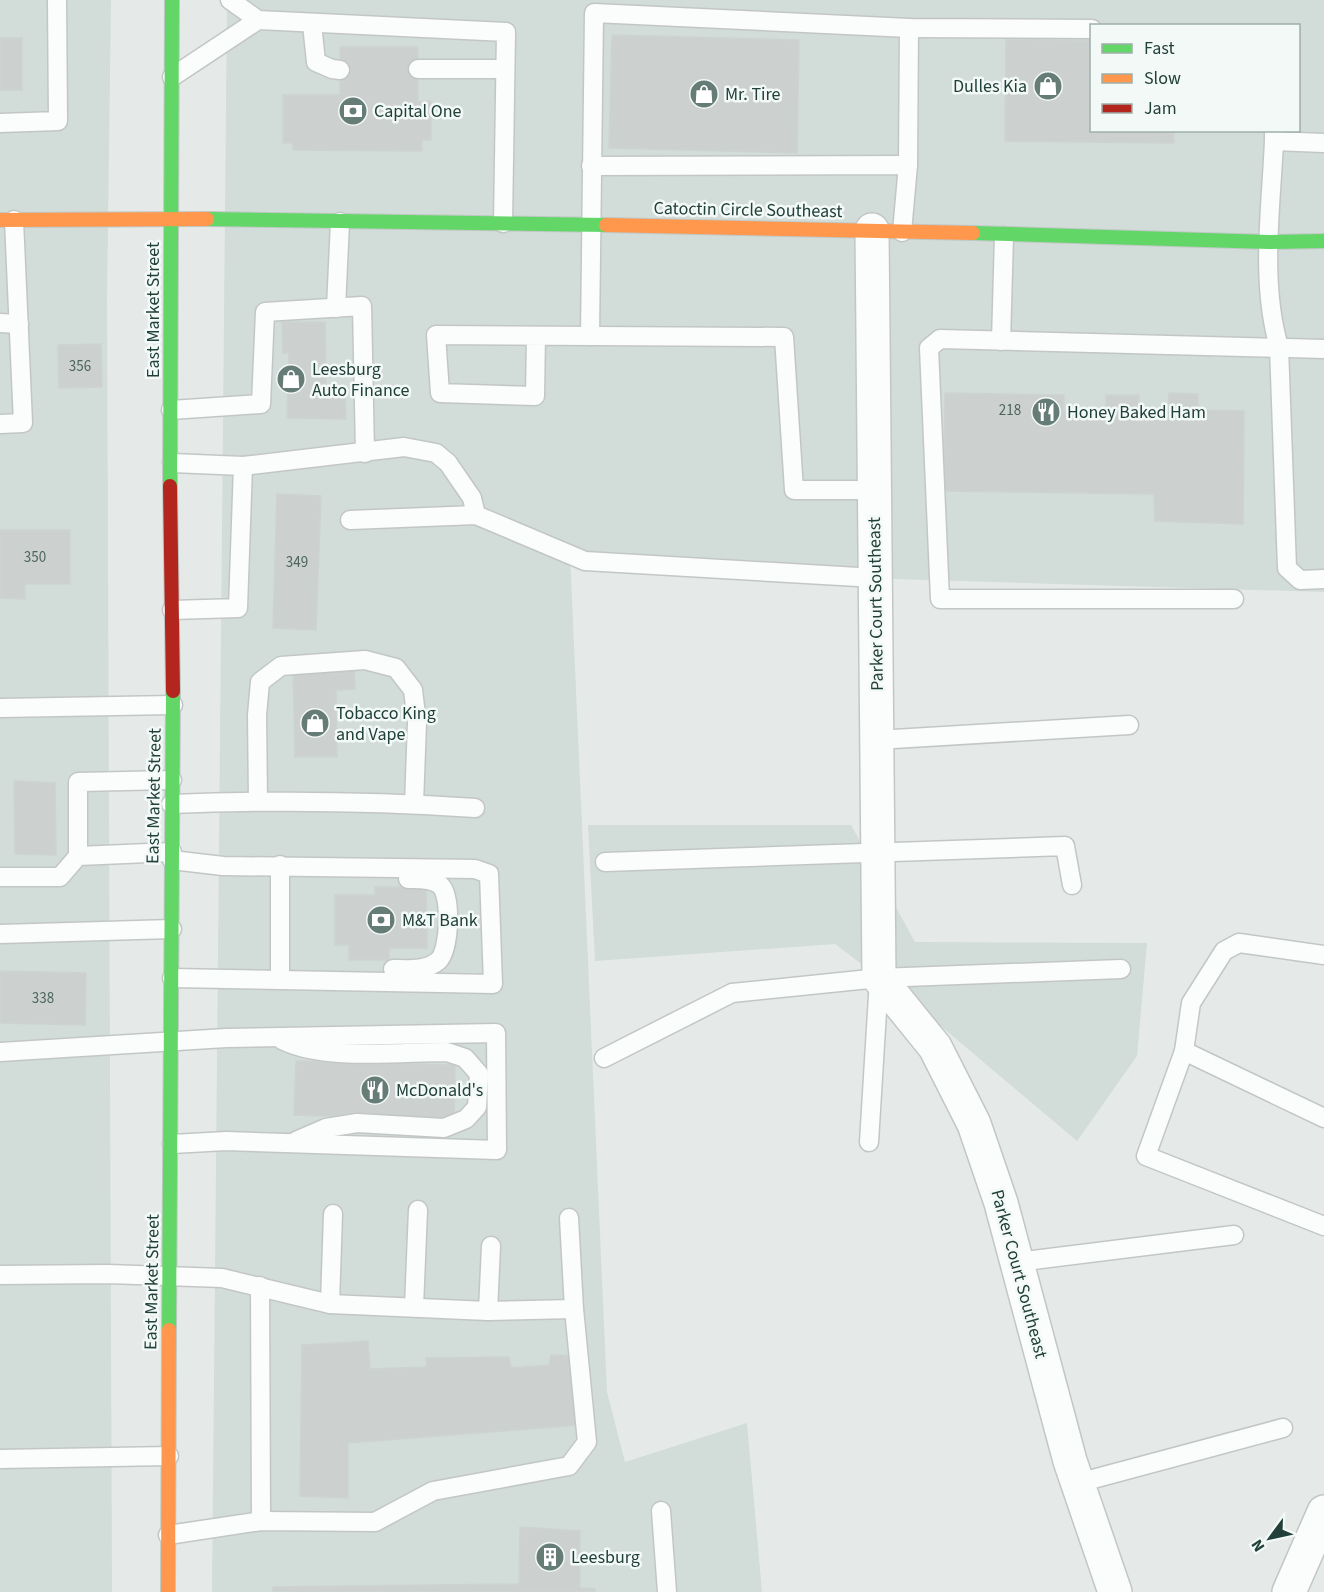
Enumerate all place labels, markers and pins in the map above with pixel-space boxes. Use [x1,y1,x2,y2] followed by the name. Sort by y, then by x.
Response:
[1032,70,1064,102] shop icon: Dulles Kia
[953,74,1027,99] place label: Dulles Kia
[688,78,720,110] shop icon: Mr. Tire
[725,82,781,107] place label: Mr. Tire
[337,95,369,127] bank icon: Capital One
[374,99,462,124] place label: Capital One
[312,357,410,403] place label: Leesburg Auto Finance
[275,363,307,395] shop icon: Leesburg Auto Finance
[1030,396,1062,428] restaurant icon: Honey Baked Ham
[1067,400,1206,425] place label: Honey Baked Ham
[336,701,436,747] place label: Tobacco King and Vape
[299,707,331,739] shop icon: Tobacco King and Vape
[365,904,397,936] bank icon: M&T Bank
[402,908,478,933] place label: M&T Bank
[359,1074,391,1106] restaurant icon: McDonald's
[396,1078,483,1103] place label: McDonald's
[534,1541,566,1573] building icon: Leesburg
[571,1545,640,1570] place label: Leesburg

